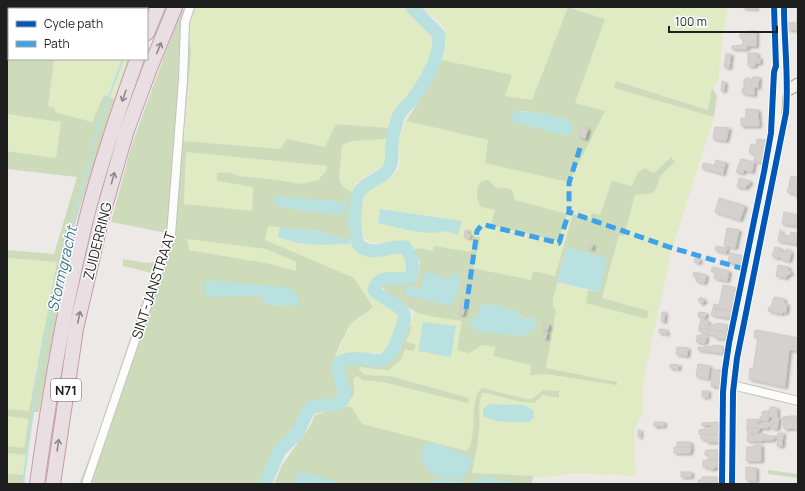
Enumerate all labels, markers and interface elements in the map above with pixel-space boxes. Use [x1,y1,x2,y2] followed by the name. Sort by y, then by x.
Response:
[8,8,148,60] legend
[669,8,777,34] scale bar
[675,13,707,30] text: 100 m
[44,15,103,32] text: Cycle path
[44,35,70,52] text: Path
[155,42,163,54] one-way arrow
[120,89,128,101] one-way arrow
[110,171,117,184] one-way arrow
[78,200,116,282] street label: ZUIDERRING
[42,222,83,314] water label: Stormgracht
[127,228,180,341] street label: SINT-JANSTRAAT
[75,311,83,324] one-way arrow
[51,379,81,401] road number: N71
[54,439,62,452] one-way arrow

